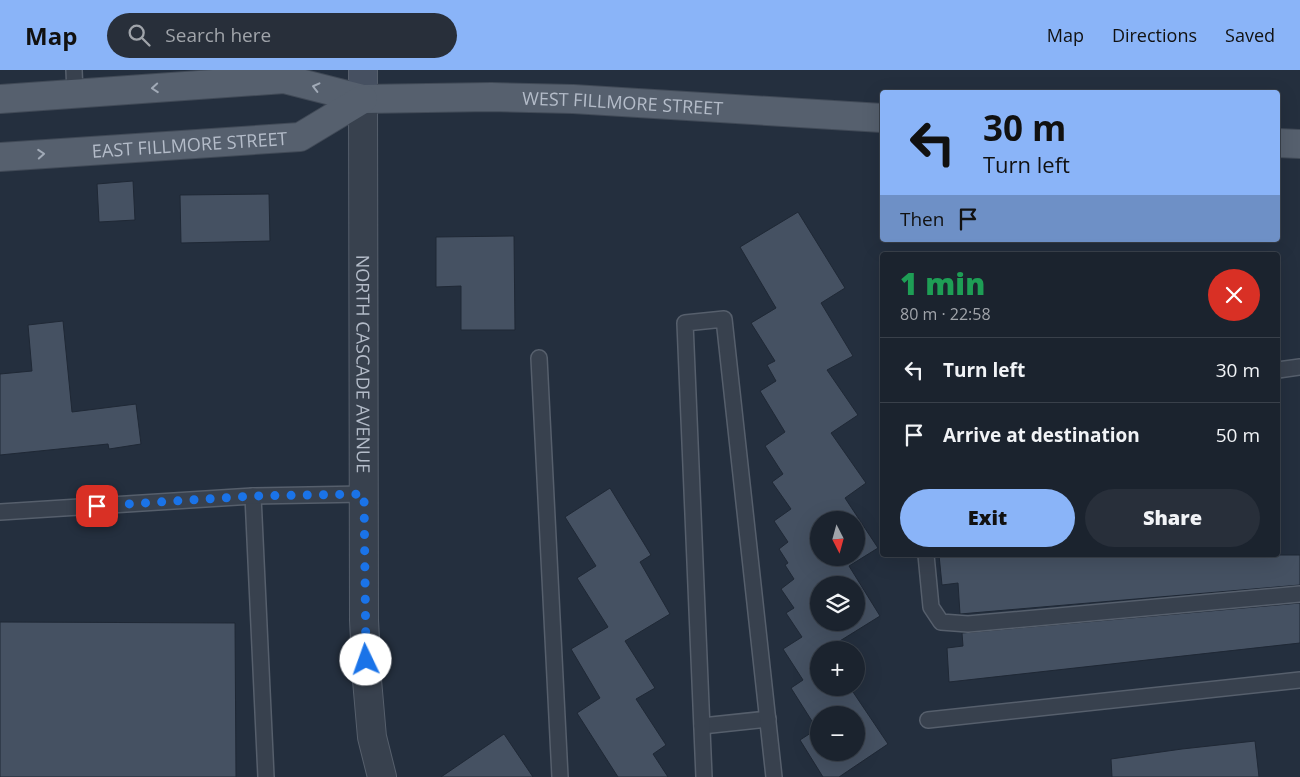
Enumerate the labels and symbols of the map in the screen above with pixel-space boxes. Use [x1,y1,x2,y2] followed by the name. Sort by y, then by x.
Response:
[311,82,320,93] one-way arrow
[150,83,158,94] one-way arrow
[522,86,724,120] street label: WEST FILLMORE STREET
[91,126,288,163] street label: EAST FILLMORE STREET
[37,149,45,160] one-way arrow
[351,255,376,473] street label: NORTH CASCADE AVENUE
[76,485,118,527] pin
[810,511,865,566] north arrow
[339,633,391,685] position arrow

